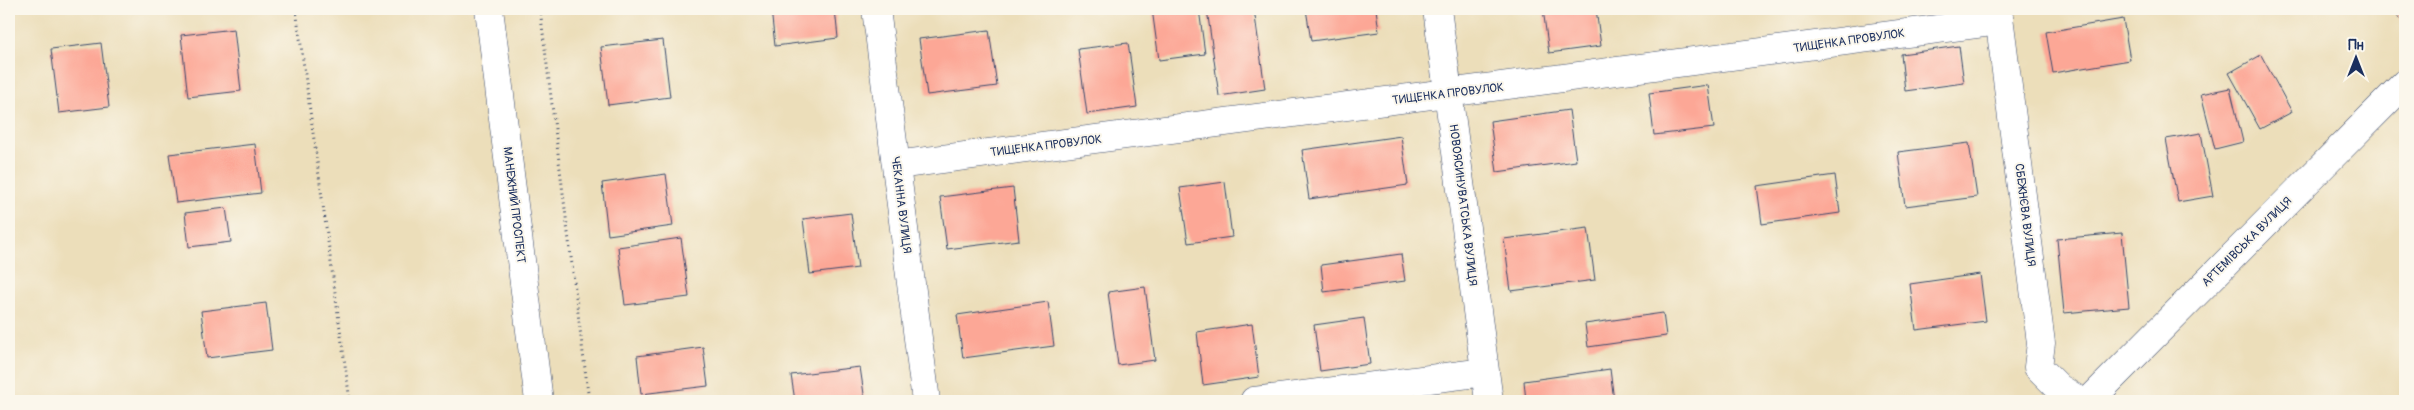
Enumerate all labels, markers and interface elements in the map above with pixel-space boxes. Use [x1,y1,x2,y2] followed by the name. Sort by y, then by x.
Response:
[1792,26,1906,56] street label: ТИЩЕНКА ПРОВУЛОК
[2332,32,2382,82] north arrow
[2348,37,2364,54] text: Пн
[1391,80,1505,108] street label: ТИЩЕНКА ПРОВУЛОК
[1446,123,1480,287] street label: НОВОЯСИНУВАТСЬКА ВУЛИЦЯ
[989,132,1103,160] street label: ТИЩЕНКА ПРОВУЛОК
[499,146,529,264] street label: МАНЕЖНИЙ ПРОСПЕКТ
[888,156,914,254] street label: ЧЕКАННА ВУЛИЦЯ
[2011,163,2039,268] street label: СБЕЖНЄВА ВУЛИЦЯ
[2199,194,2295,290] street label: АРТЕМІВСЬКА ВУЛИЦЯ

